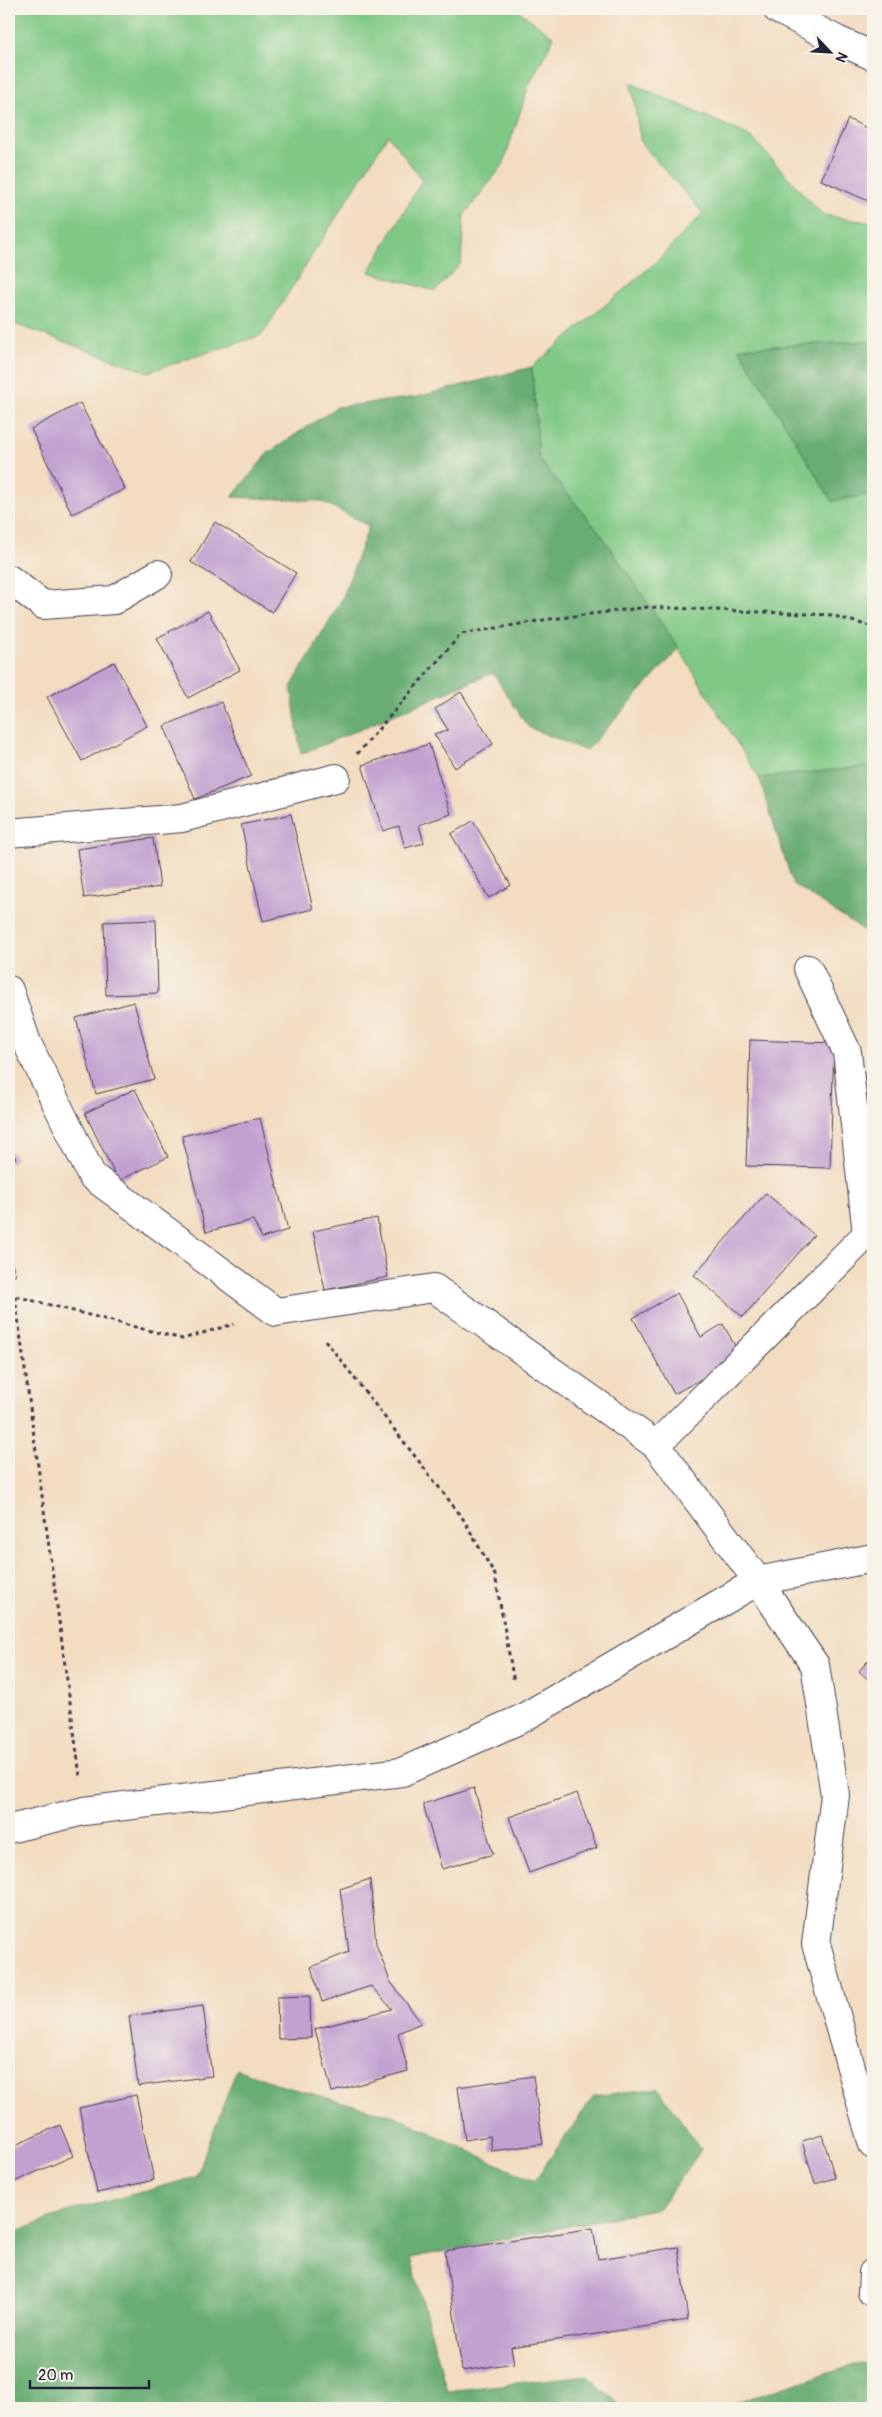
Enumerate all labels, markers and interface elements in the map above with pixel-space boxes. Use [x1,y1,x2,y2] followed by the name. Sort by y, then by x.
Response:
[804,28,854,78] north arrow
[832,49,851,65] text: N
[30,2357,149,2389] scale bar
[38,2366,73,2385] text: 20 m

